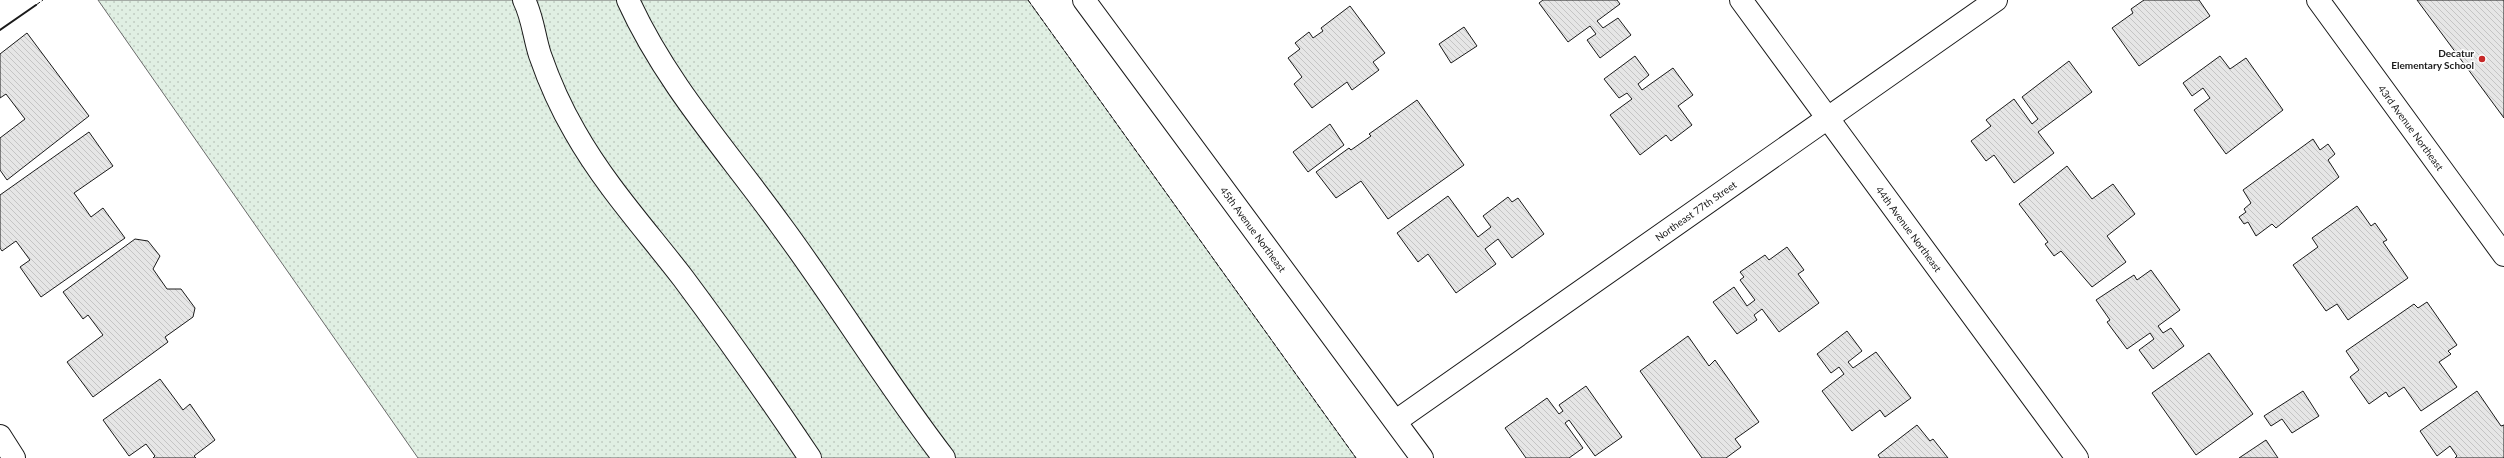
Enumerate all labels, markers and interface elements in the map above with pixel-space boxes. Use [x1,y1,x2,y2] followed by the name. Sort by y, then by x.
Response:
[2391,47,2474,71] place label: Decatur Elementary School
[2477,54,2487,64] marker: Decatur Elementary School
[2376,83,2446,173] street label: 43rd Avenue Northeast
[1653,178,1739,243] street label: Northeast 77th Street
[1218,184,1289,275] street label: 45th Avenue Northeast
[1874,184,1945,274] street label: 44th Avenue Northeast

